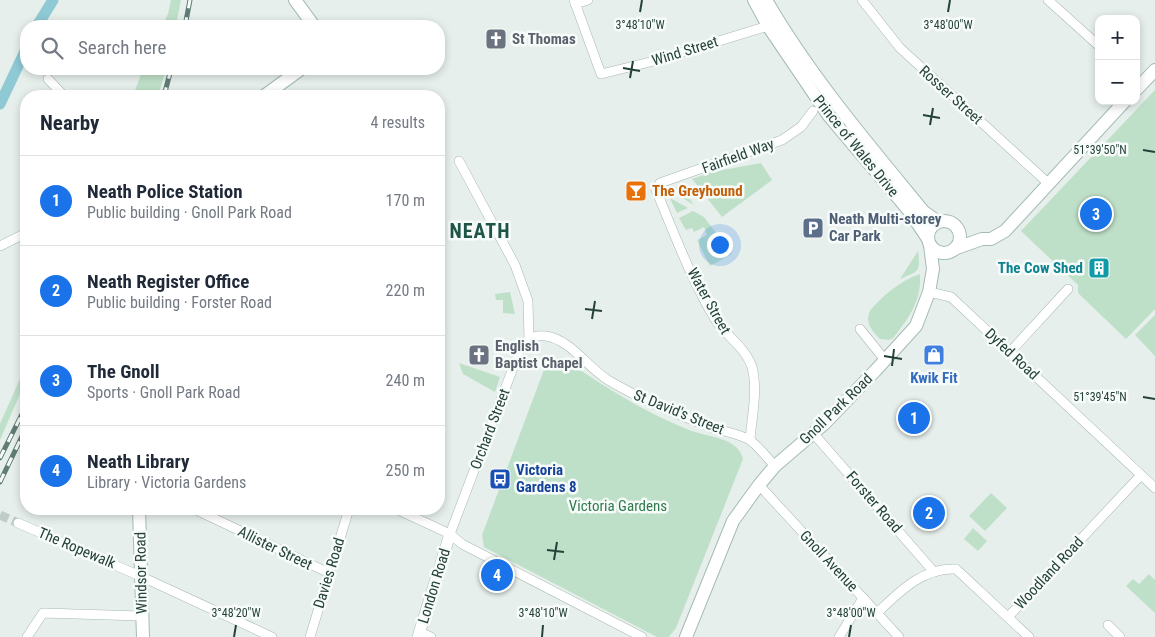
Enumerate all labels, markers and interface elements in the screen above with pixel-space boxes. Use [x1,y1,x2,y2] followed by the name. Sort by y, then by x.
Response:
[1095,15,1140,105] map controls
[1095,15,1140,60] button: +
[615,18,665,32] text: 3°48'10"W
[923,18,973,32] text: 3°48'00"W
[20,20,445,75] search box
[484,27,508,51] church icon: St Thomas
[512,30,576,48] place label: St Thomas
[650,32,720,70] street label: Wind Street
[38,34,66,62] icon: search
[78,36,166,59] text: Search here
[1095,60,1140,105] button: −
[915,62,987,128] street label: Rosser Street
[809,91,903,201] street label: Prince of Wales Drive
[40,111,99,135] text: Nearby
[370,113,425,132] text: 4 results
[699,135,777,177] street label: Fairfield Way
[1073,143,1127,157] text: 51°39'50"N
[624,179,648,203] bar icon: The Greyhound
[87,180,243,203] text: Neath Police Station
[652,182,743,200] place label: The Greyhound
[52,191,60,210] text: 1
[386,191,425,210] text: 170 m
[1080,195,1112,233] pin: 3
[87,203,292,222] text: Public building · Gnoll Park Road
[829,210,942,245] place label: Neath Multi-storey Car Park
[801,216,825,240] parking icon: Neath Multi-storey Car Park
[450,219,510,243] district label: NEATH
[707,232,733,258] your location
[1087,256,1111,280] building icon: The Cow Shed
[998,259,1083,277] place label: The Cow Shed
[683,265,735,337] street label: Water Street
[87,270,249,293] text: Neath Register Office
[52,281,60,300] text: 2
[386,281,425,300] text: 220 m
[87,293,272,312] text: Public building · Forster Road
[981,324,1043,384] street label: Dyfed Road
[495,337,583,372] place label: English Baptist Chapel
[467,343,491,367] church icon: English Baptist Chapel
[922,343,946,367] shop icon: Kwik Fit
[87,360,160,383] text: The Gnoll
[910,369,958,387] place label: Kwik Fit
[796,370,876,448] street label: Gnoll Park Road
[52,371,60,390] text: 3
[386,371,425,390] text: 240 m
[87,383,240,402] text: Sports · Gnoll Park Road
[466,386,514,472] street label: Orchard Street
[631,386,727,438] street label: St David's Street
[1073,390,1127,404] text: 51°39'45"N
[898,399,930,437] pin: 1
[87,450,189,473] text: Neath Library
[52,461,60,480] text: 4
[386,461,425,480] text: 250 m
[516,461,577,496] place label: Victoria Gardens 8
[488,467,512,491] bus stop icon: Victoria Gardens 8
[842,468,906,536] street label: Forster Road
[87,473,246,492] text: Library · Victoria Gardens
[913,494,945,532] pin: 2
[569,497,667,515] park label: Victoria Gardens
[235,522,315,574] street label: Allister Street
[35,524,119,573] street label: The Ropewalk
[796,527,862,595] street label: Gnoll Avenue
[131,532,151,614] street label: Windsor Road
[1011,533,1087,613] street label: Woodland Road
[310,535,348,611] street label: Davies Road
[414,546,454,626] street label: London Road
[481,556,513,594] pin: 4
[211,606,261,620] text: 3°48'20"W
[518,606,568,620] text: 3°48'10"W
[826,606,876,620] text: 3°48'00"W

